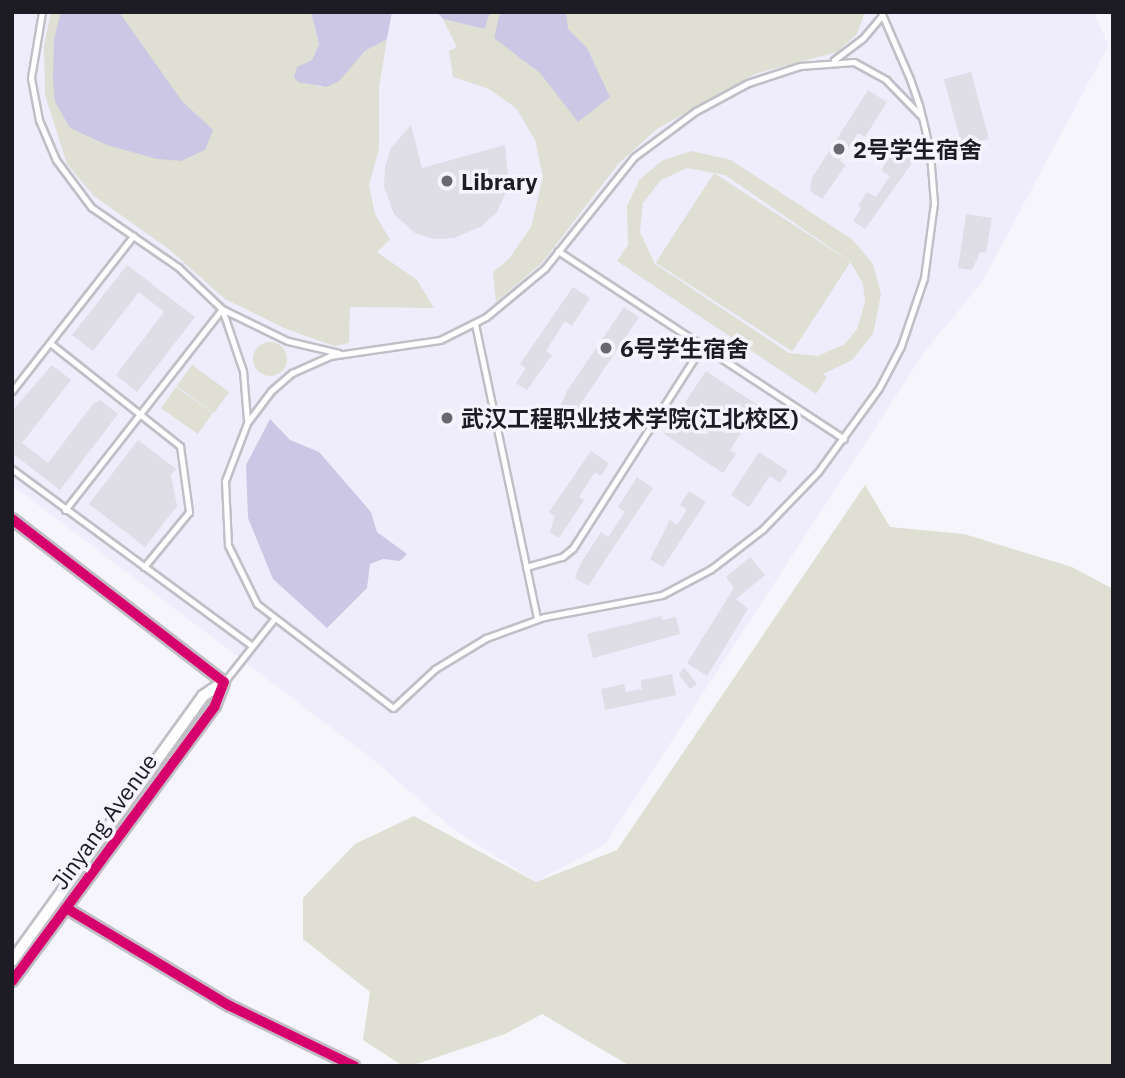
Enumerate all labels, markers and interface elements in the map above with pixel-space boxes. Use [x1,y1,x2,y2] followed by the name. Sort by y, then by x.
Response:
[853,135,982,163] place label: 2号学生宿舍
[831,141,847,157] marker: 2号学生宿舍
[461,167,538,195] place label: Library
[439,173,455,189] marker: Library
[620,334,749,362] place label: 6号学生宿舍
[598,340,614,356] marker: 6号学生宿舍
[461,404,799,432] place label: 武汉工程职业技术学院(江北校区)
[439,410,455,426] marker: 武汉工程职业技术学院(江北校区)
[45,748,163,894] street label: Jinyang Avenue

